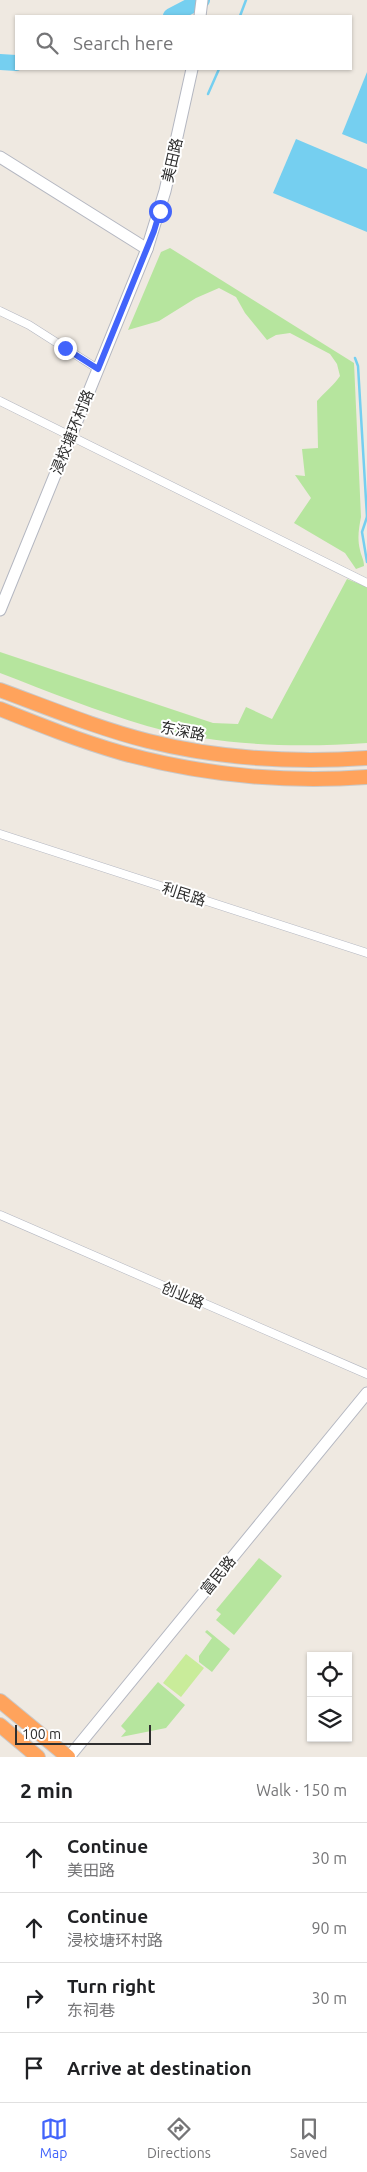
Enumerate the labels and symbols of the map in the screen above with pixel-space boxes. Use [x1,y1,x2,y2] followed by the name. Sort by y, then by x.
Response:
[159,136,185,184] street label: 美田路
[149,200,172,223] route start
[54,337,77,360] route end
[47,387,97,477] street label: 浸校塘环村路
[159,718,207,744] street label: 东深路
[160,879,208,909] street label: 利民路
[159,1278,207,1312] street label: 创业路
[197,1552,239,1598] street label: 富民路
[15,1722,151,1745] scale bar

